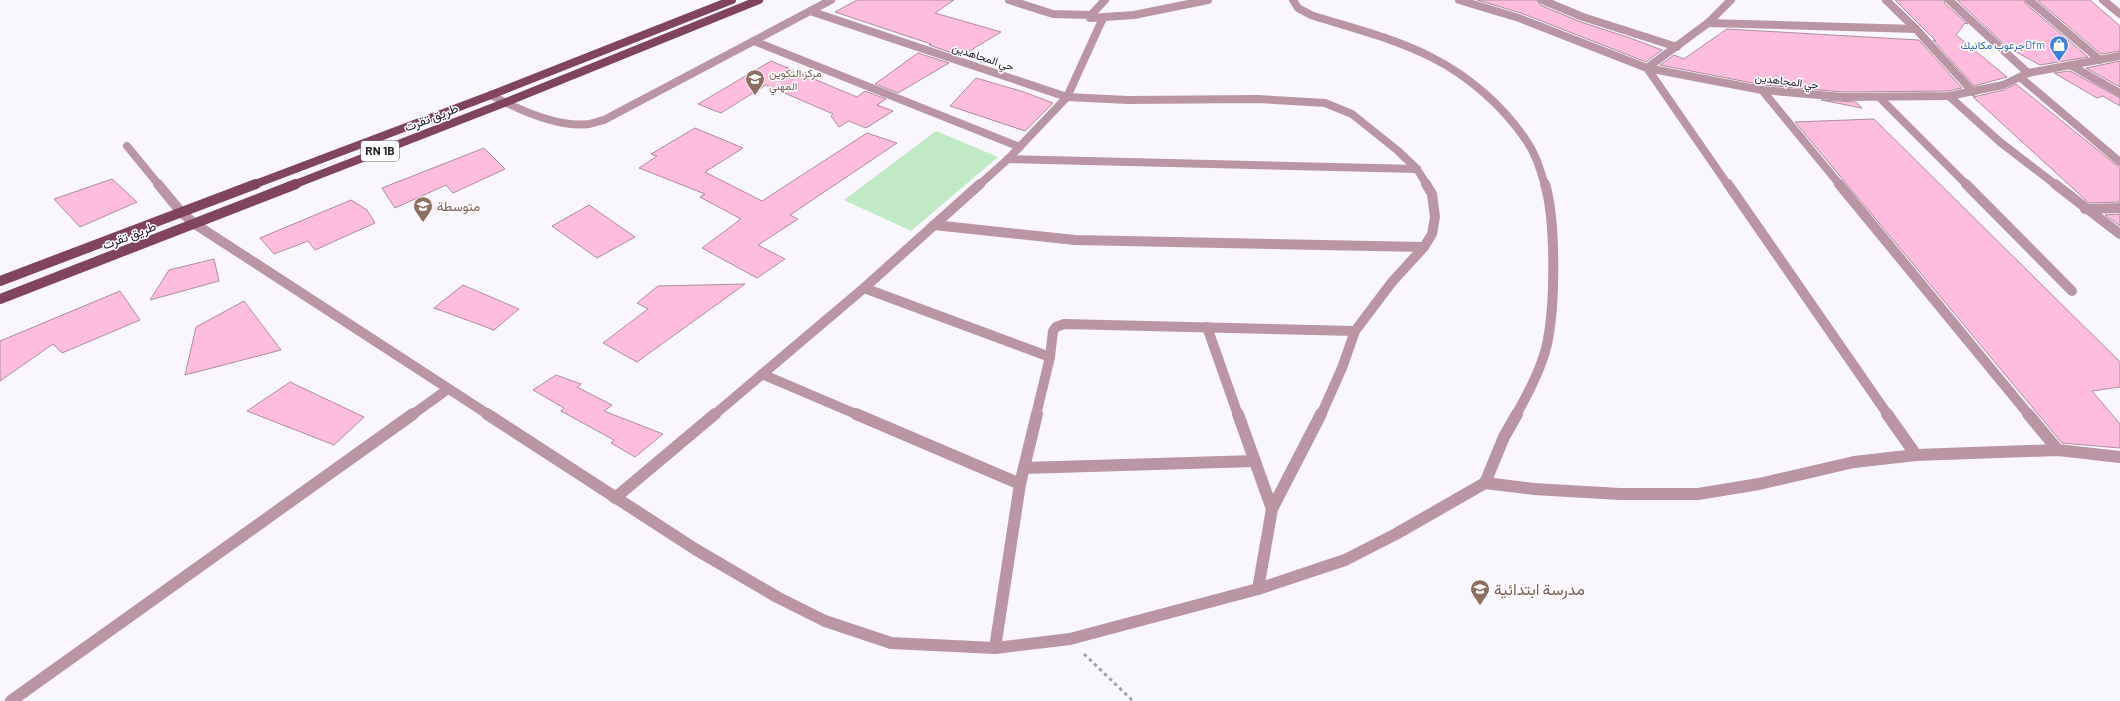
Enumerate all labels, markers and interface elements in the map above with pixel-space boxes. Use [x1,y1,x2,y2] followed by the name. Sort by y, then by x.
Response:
[2048,34,2070,62] shop icon: جرعوب مكانيكDfm
[1961,38,2045,52] place label: جرعوب مكانيكDfm
[949,40,1016,76] street label: حي المجاهدين
[769,66,822,96] place label: مركز التكوين المهني
[744,68,766,96] school or university icon: مركز التكوين المهني
[1754,70,1820,95] street label: حي المجاهدين
[402,99,461,135] street label: طريق تقرت
[361,141,399,161] road number: RN 1B
[412,195,434,223] school or university icon: متوسطة
[437,198,480,215] place label: متوسطة
[100,217,159,253] street label: طريق تقرت
[1469,578,1491,606] school or university icon: مدرسة ابتدائية
[1494,579,1585,600] place label: مدرسة ابتدائية

